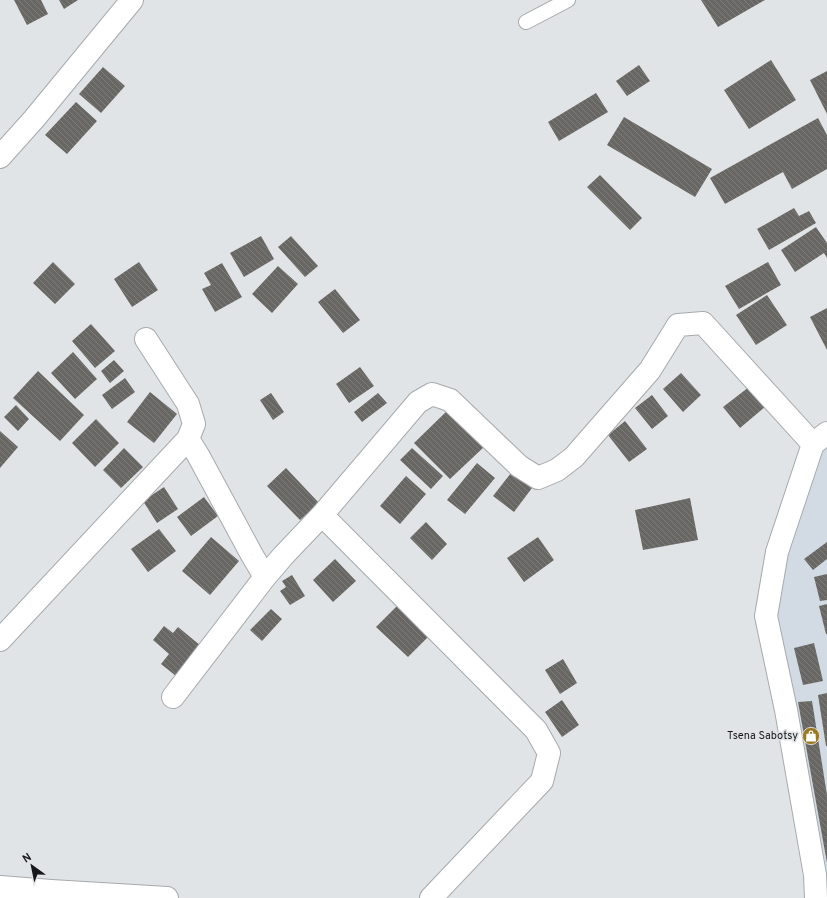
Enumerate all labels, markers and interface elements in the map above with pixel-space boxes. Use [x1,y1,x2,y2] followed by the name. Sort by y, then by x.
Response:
[801,726,821,746] shop icon: Tsena Sabotsy
[727,729,798,743] place label: Tsena Sabotsy
[12,846,52,886] north arrow
[20,850,34,866] text: N

